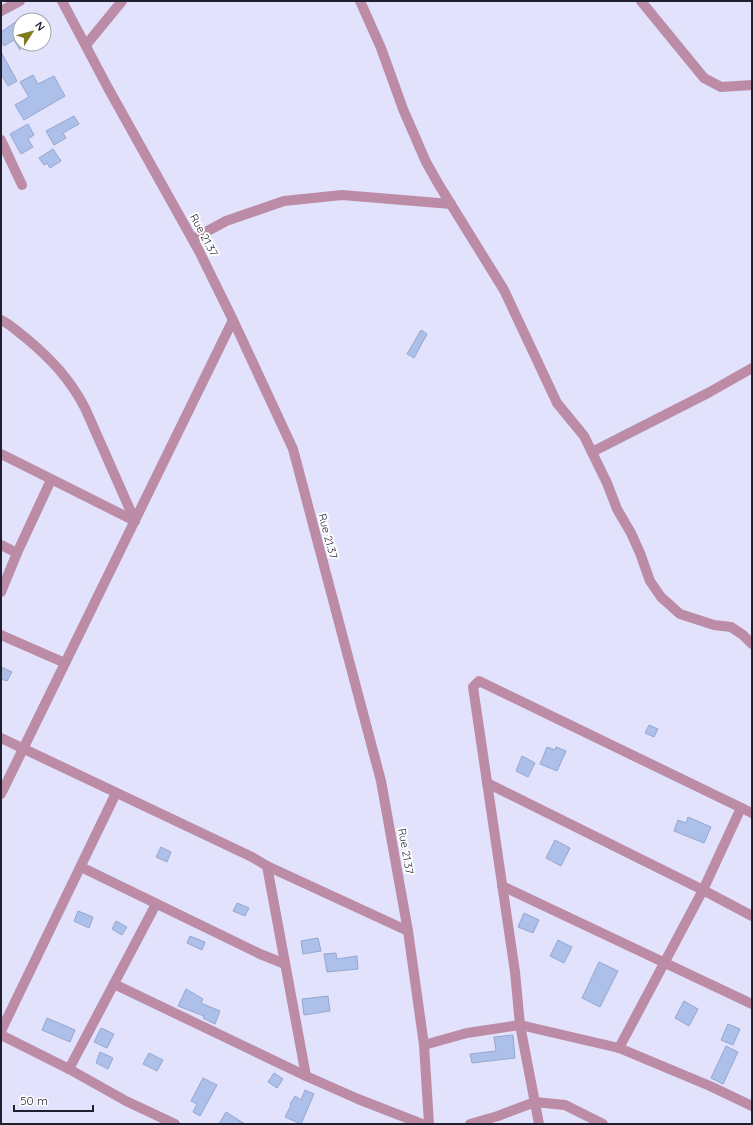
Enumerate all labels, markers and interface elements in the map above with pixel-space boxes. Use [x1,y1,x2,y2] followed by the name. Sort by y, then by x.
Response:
[12,12,52,52] north arrow
[32,19,48,34] text: N
[187,211,221,259] street label: Rue 21.37
[315,512,341,561] street label: Rue 21.37
[395,827,417,875] street label: Rue 21.37
[14,1087,93,1113] scale bar
[20,1093,48,1108] text: 50 m

